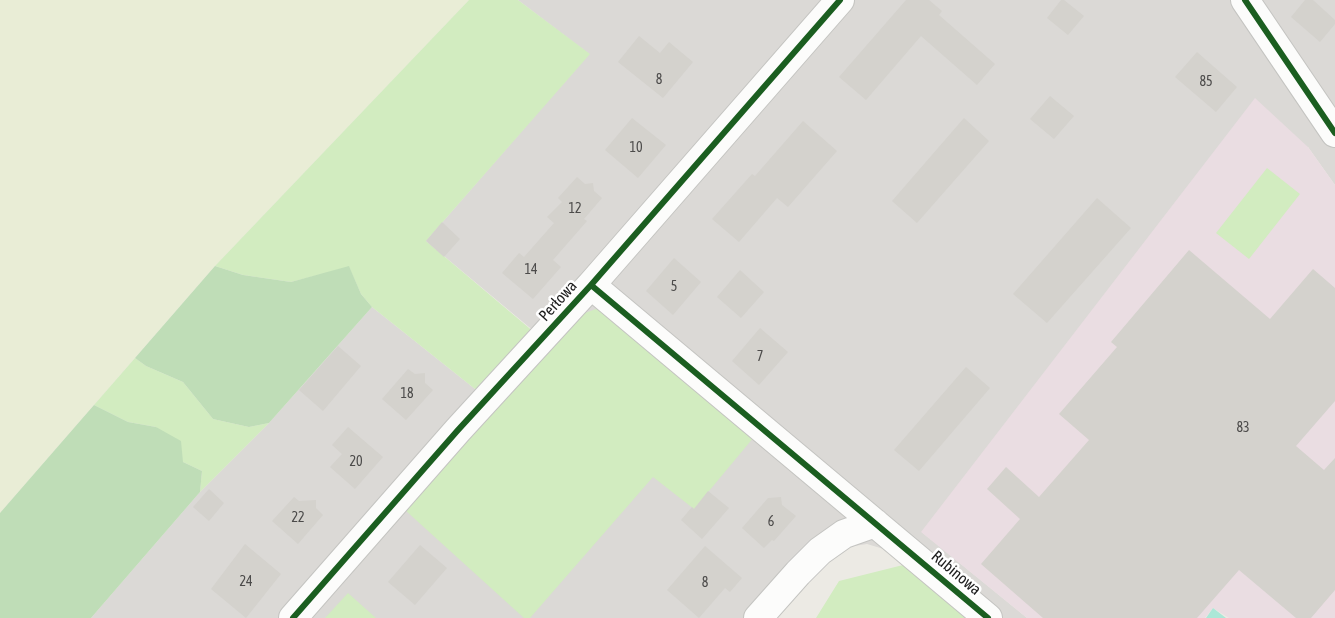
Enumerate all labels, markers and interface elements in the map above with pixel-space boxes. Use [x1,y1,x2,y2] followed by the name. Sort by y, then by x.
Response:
[656,72,662,88] house number: 8
[1199,74,1213,90] house number: 85
[629,140,643,156] house number: 10
[568,201,582,217] house number: 12
[524,262,538,278] house number: 14
[535,277,581,325] street label: Perłowa
[671,279,677,295] house number: 5
[757,349,763,365] house number: 7
[400,386,414,402] house number: 18
[1236,420,1250,436] house number: 83
[349,454,363,470] house number: 20
[291,510,305,526] house number: 22
[768,514,774,530] house number: 6
[927,547,985,599] street label: Rubinowa
[239,574,253,590] house number: 24
[702,575,708,591] house number: 8

